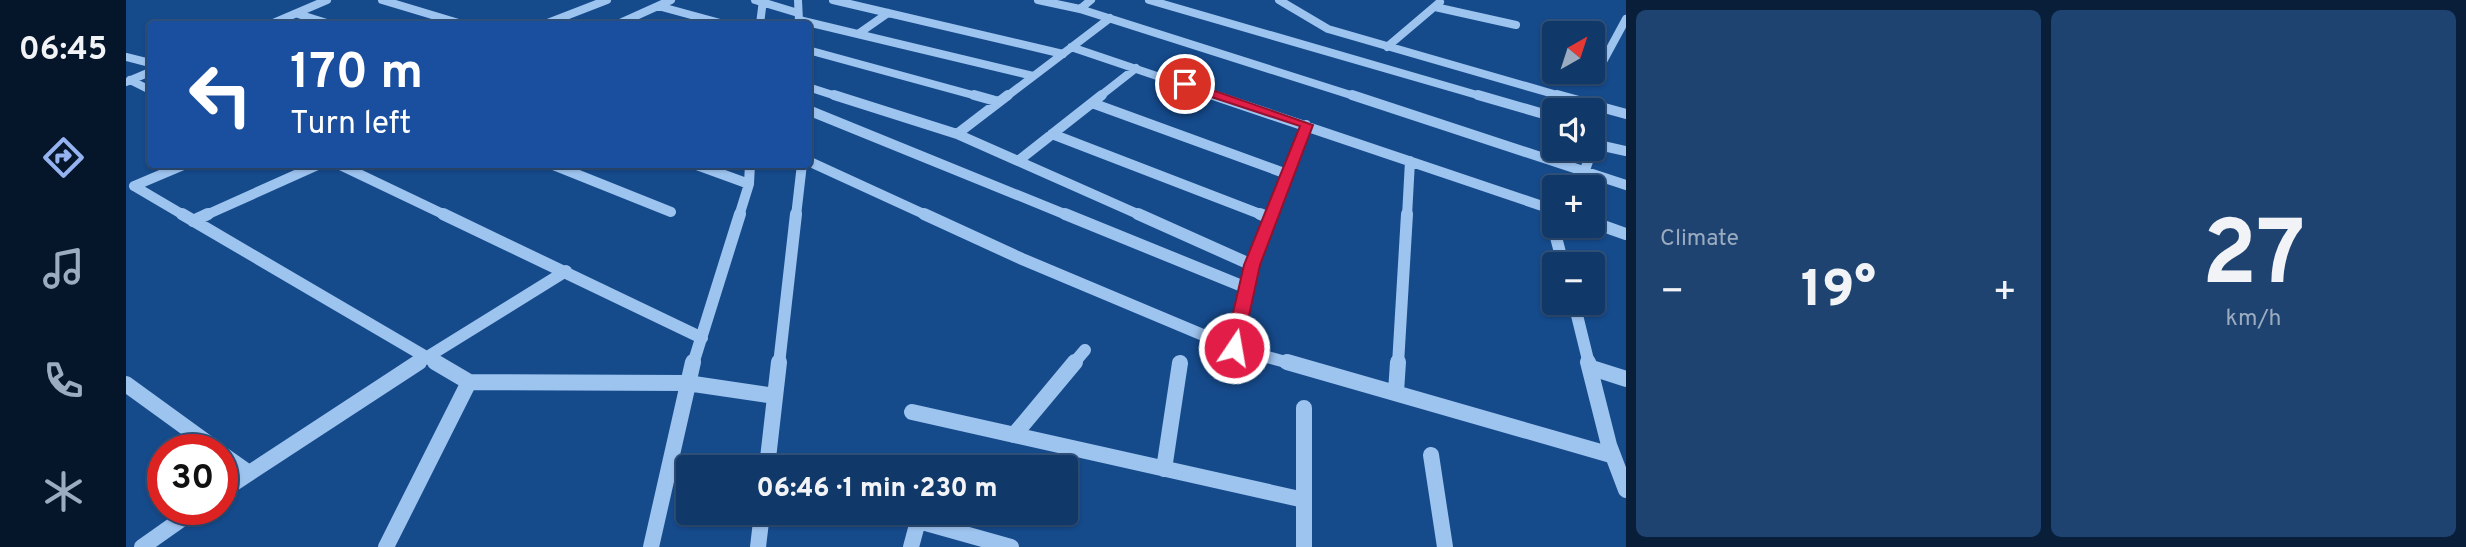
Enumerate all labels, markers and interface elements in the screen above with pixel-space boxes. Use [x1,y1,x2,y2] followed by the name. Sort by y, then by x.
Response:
[1542,21,1605,84] north arrow
[1542,21,1605,315] map controls
[19,31,107,71] text: 06:45
[290,44,423,106] text: 170 m
[175,49,266,140] icon: left
[1155,54,1215,114] pin
[1166,65,1204,103] icon: arrive
[1542,98,1605,161] button: sound
[290,105,411,145] text: Turn left
[39,133,88,182] icon: directions
[1542,175,1605,238] button: +
[2202,202,2305,317] text: 27
[1660,225,1739,254] text: Climate
[39,244,88,293] icon: music
[1542,252,1605,315] button: −
[1801,259,1876,325] text: 19°
[1660,269,1685,318] text: −
[1992,269,2017,318] text: +
[2226,305,2281,334] text: km/h
[1197,311,1271,385] position arrow
[39,356,88,405] icon: phone
[147,434,238,525] speed limit sign: 30
[39,467,88,516] icon: climate
[757,473,997,506] text: 06:46 · 1 min · 230 m

